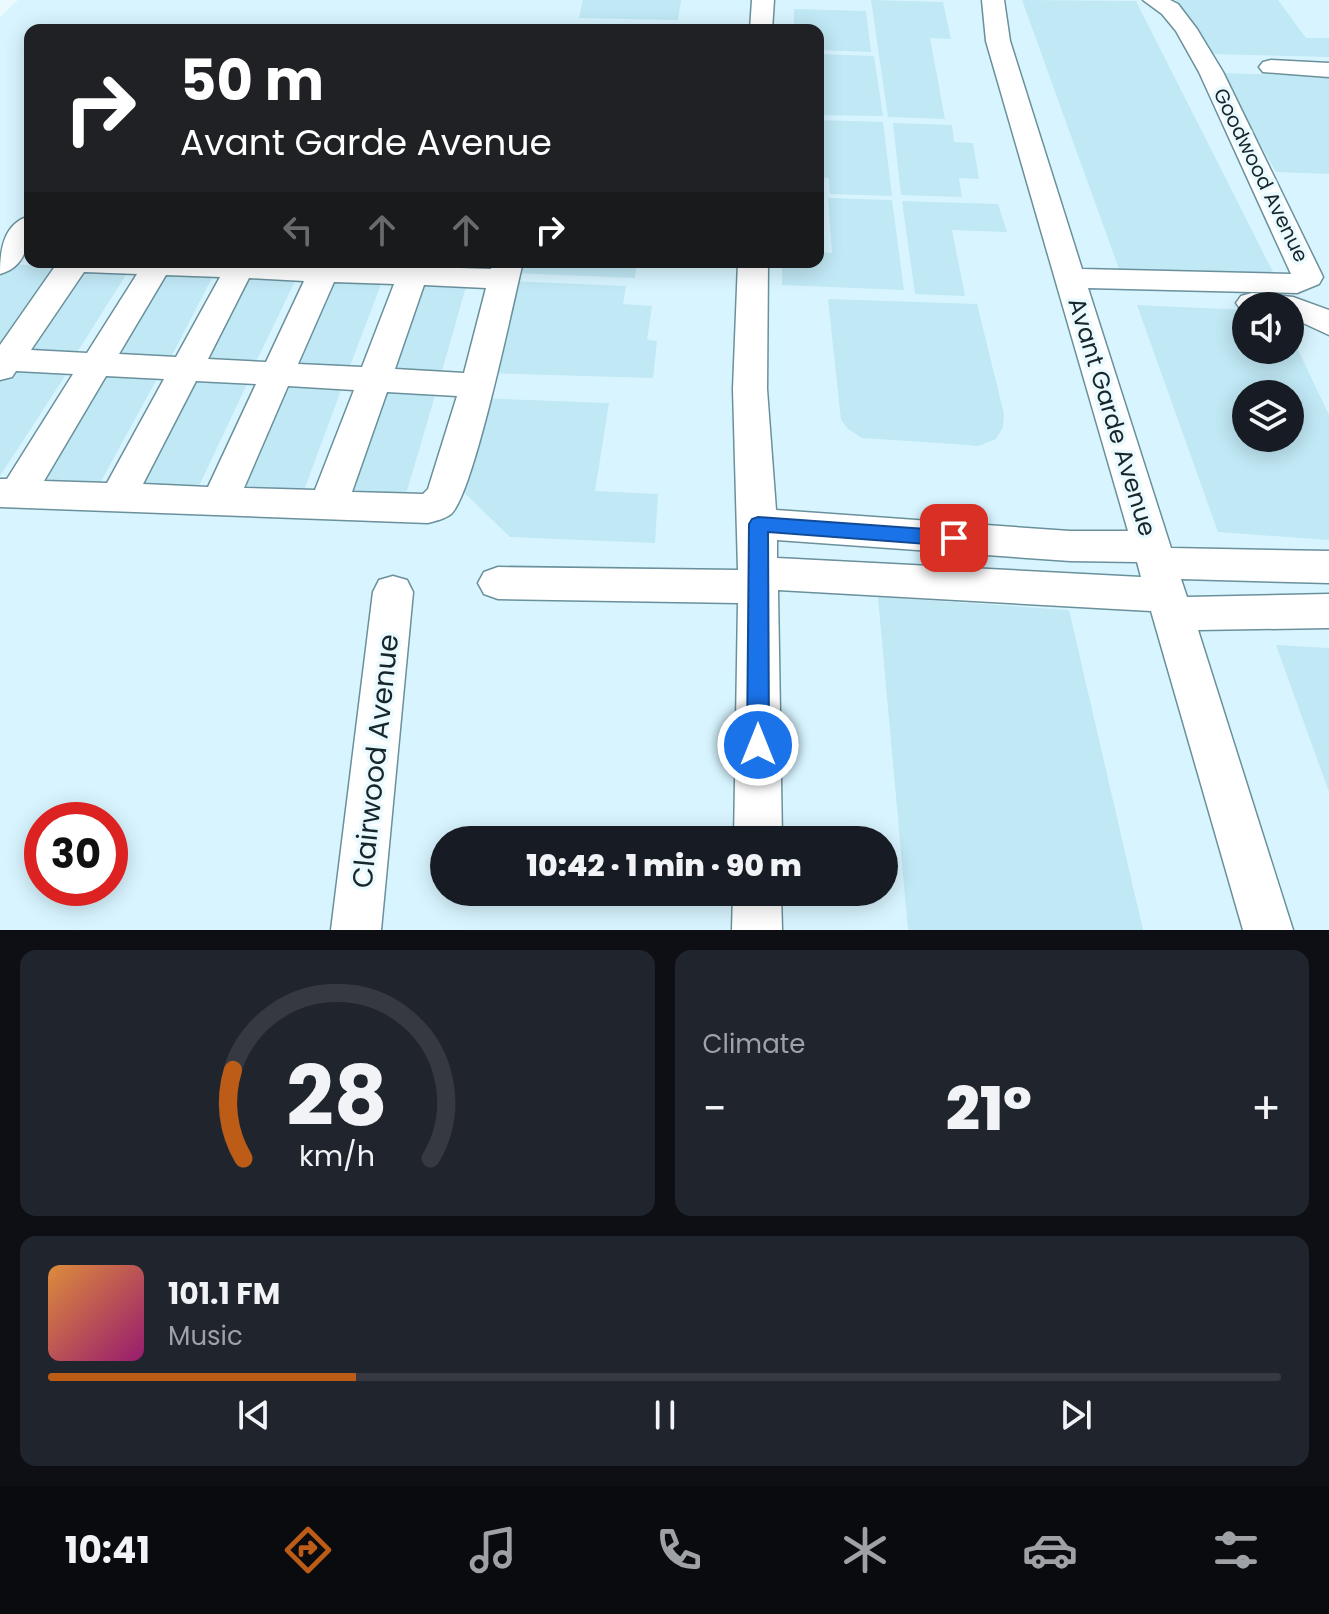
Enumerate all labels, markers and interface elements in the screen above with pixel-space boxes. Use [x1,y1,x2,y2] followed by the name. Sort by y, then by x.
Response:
[180,41,324,120] text: 50 m
[48,56,152,160] icon: right
[1207,83,1315,267] street label: Goodwood Avenue
[180,117,552,168] text: Avant Garde Avenue
[276,208,320,252] icon: left
[360,208,404,252] icon: ahead
[444,208,488,252] icon: ahead
[528,208,572,252] icon: right
[1232,292,1304,452] map controls
[1232,292,1304,364] button: sound
[1060,294,1164,540] street label: Avant Garde Avenue
[1232,380,1304,452] button: layers
[920,504,988,572] pin
[932,516,976,560] icon: arrive
[343,632,408,890] street label: Clairwood Avenue
[716,703,800,787] position arrow
[24,802,128,906] speed limit sign: 30
[526,844,802,887] text: 10:42 · 1 min · 90 m
[703,1026,805,1062] text: Climate
[287,1038,388,1154] text: 28
[946,1067,1032,1151] text: 21°
[703,1078,727,1139] text: −
[1251,1078,1281,1139] text: +
[299,1136,375,1176] text: km/h
[168,1272,280,1315] text: 101.1 FM
[168,1318,243,1354] text: Music
[232,1393,276,1437] icon: previous
[643,1393,687,1437] icon: pause
[1054,1393,1098,1437] icon: next
[280,1522,336,1578] icon: directions
[465,1522,521,1578] icon: music
[651,1522,707,1578] icon: phone
[837,1522,893,1578] icon: climate
[1022,1522,1078,1578] icon: car
[1208,1522,1264,1578] icon: filters
[65,1525,150,1576] text: 10:41

